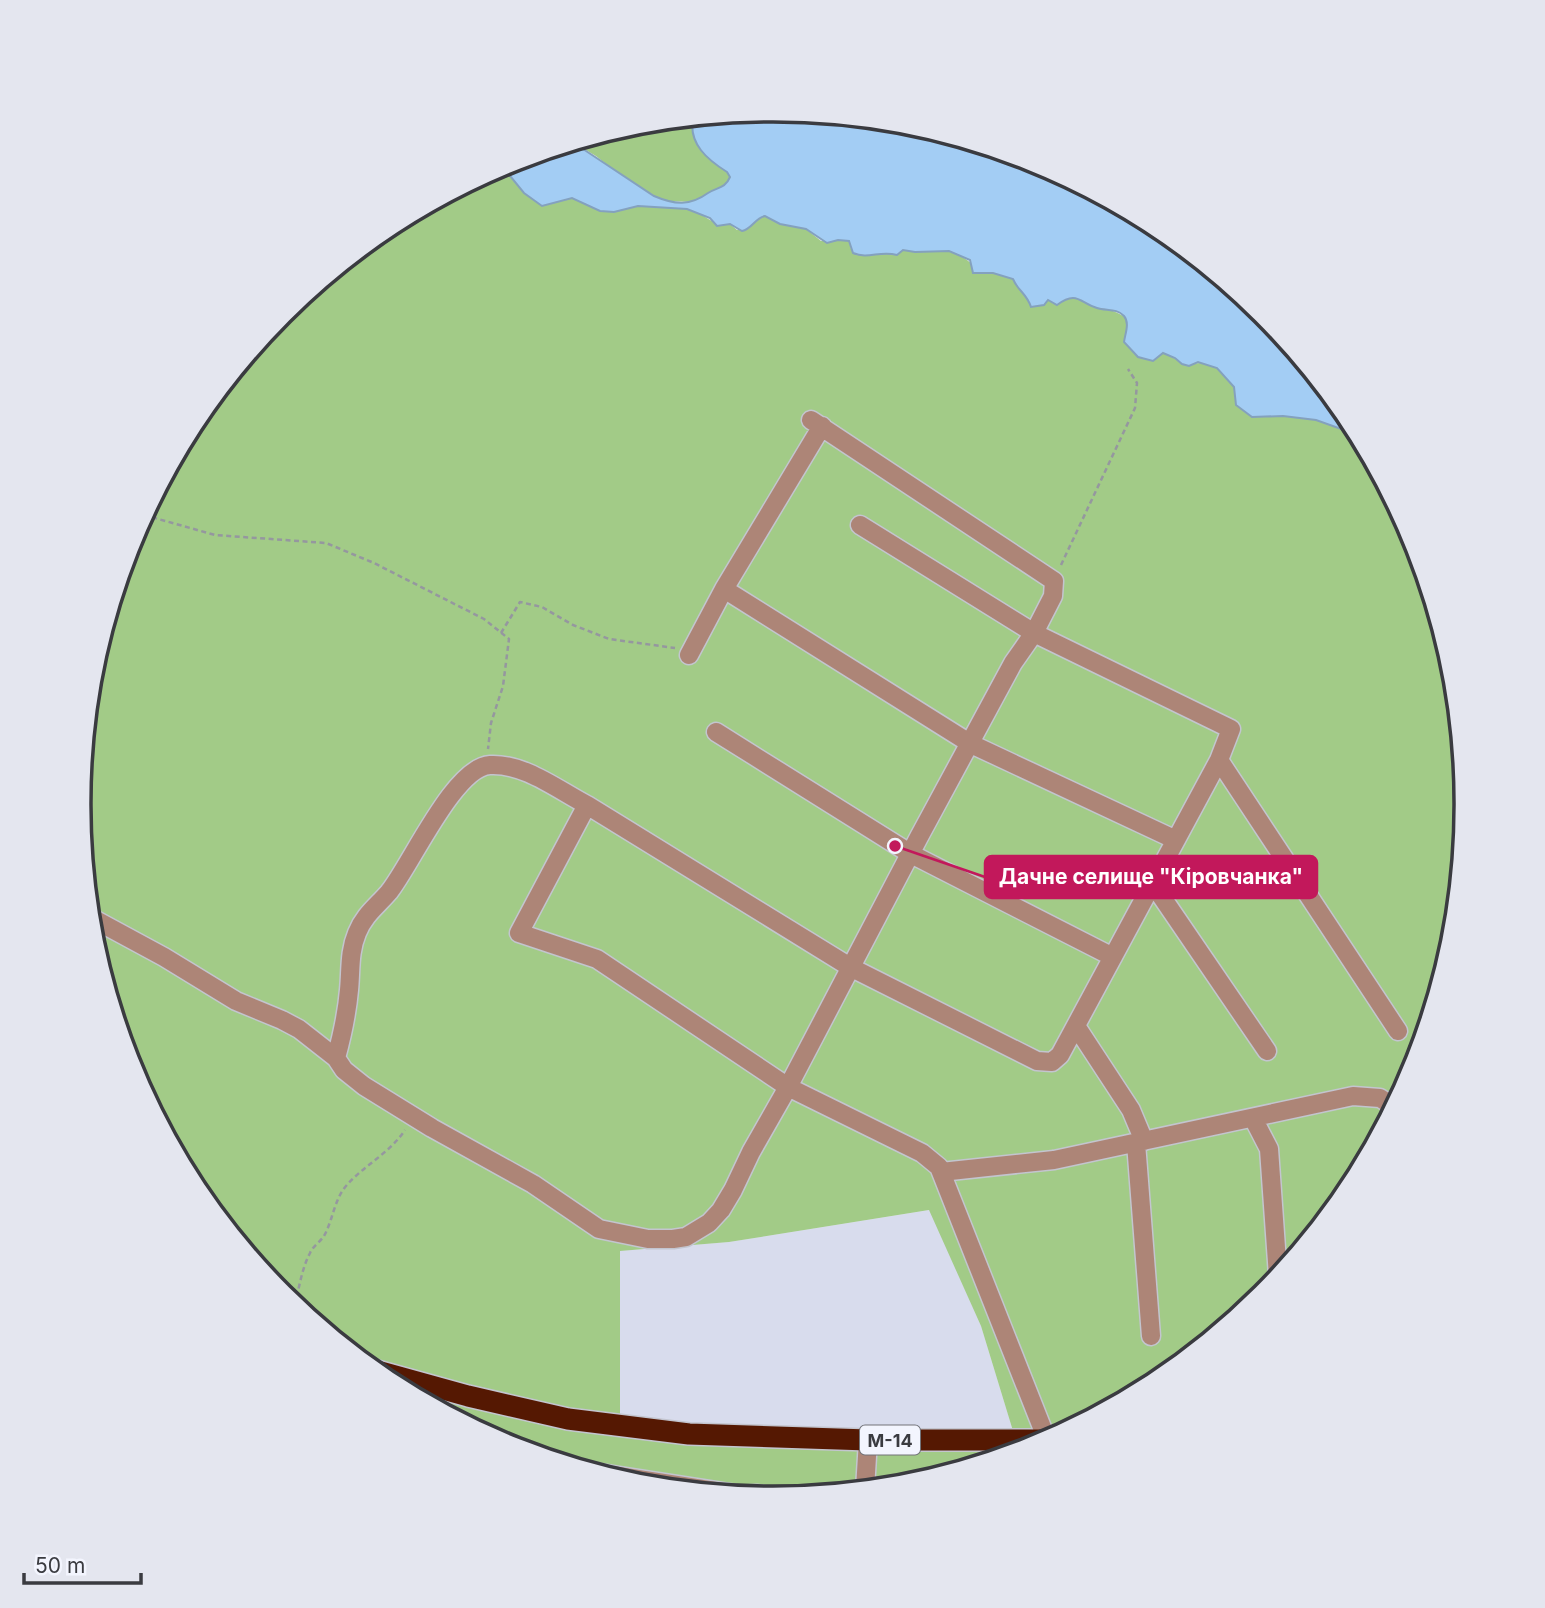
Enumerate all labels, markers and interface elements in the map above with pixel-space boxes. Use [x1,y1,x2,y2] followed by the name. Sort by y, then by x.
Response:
[985,856,1317,898] callout: Дачне селище "Кіровчанка"
[999,864,1303,889] text: Дачне селище "Кіровчанка"
[860,1426,920,1455] road number: М-14
[24,1542,142,1586] scale bar
[35,1553,85,1578] text: 50 m

